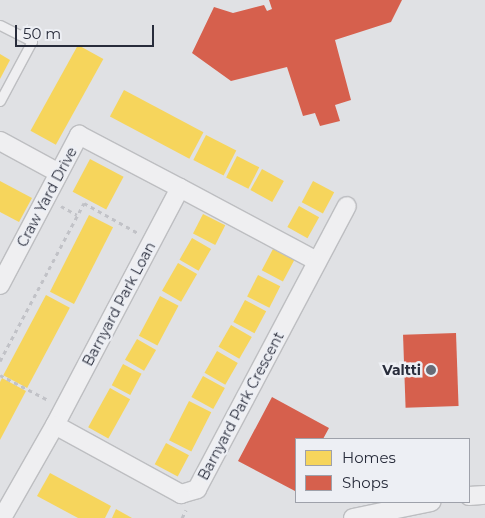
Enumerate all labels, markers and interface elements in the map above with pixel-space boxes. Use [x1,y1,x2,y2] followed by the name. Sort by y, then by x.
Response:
[18,15,156,47] scale bar
[23,24,61,43] text: 50 m
[14,144,80,250] street label: Craw Yard Drive
[79,239,159,369] street label: Barnyard Park Loan
[195,329,287,483] street label: Barnyard Park Crescent
[382,362,421,378] place label: Valtti
[425,364,437,376] marker: Valtti
[295,438,470,503] legend
[342,448,396,467] text: Homes
[342,473,388,492] text: Shops

